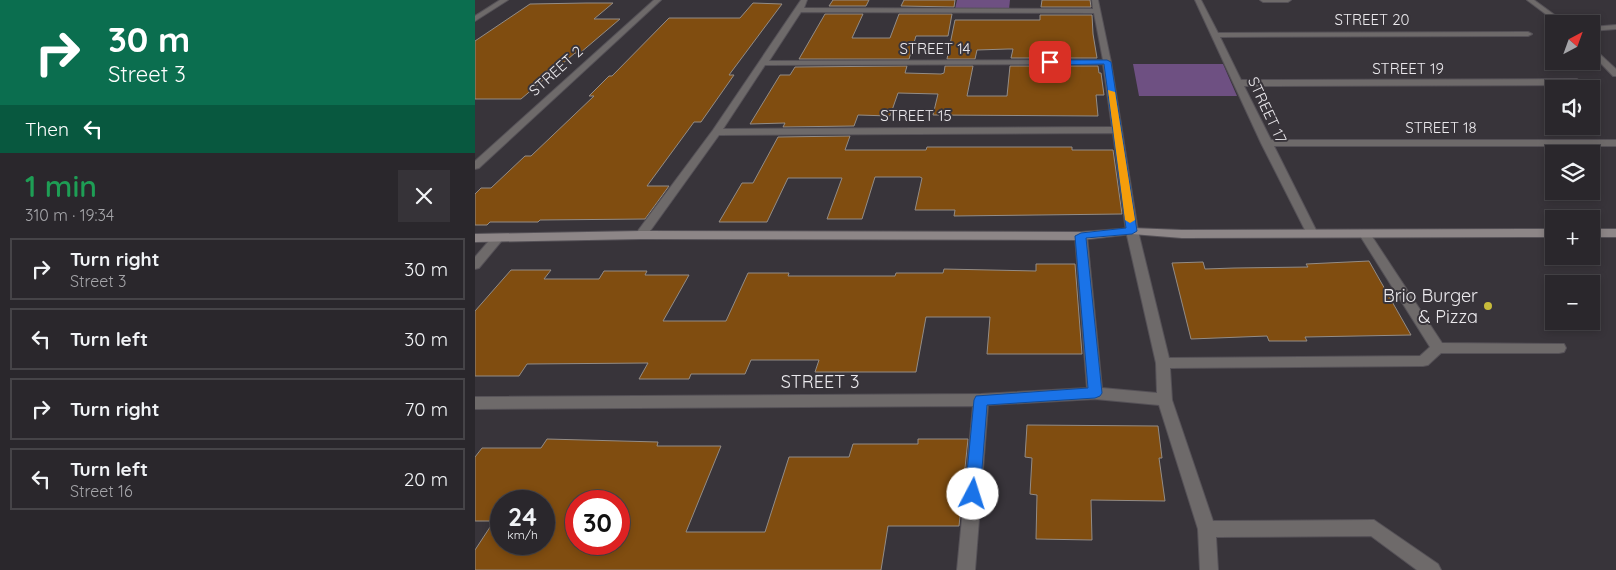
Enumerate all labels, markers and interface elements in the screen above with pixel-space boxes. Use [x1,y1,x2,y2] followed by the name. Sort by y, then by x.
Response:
[1335,10,1410,29] street label: STREET 20
[1545,15,1600,70] north arrow
[1545,15,1600,330] map controls
[108,17,190,61] text: 30 m
[25,20,90,85] icon: right
[900,39,971,58] street label: STREET 14
[525,41,587,100] street label: STREET 2
[1029,41,1071,83] pin
[1036,48,1064,76] icon: arrive
[1372,59,1444,78] street label: STREET 19
[108,60,186,88] text: Street 3
[1244,74,1291,146] street label: STREET 17
[1545,80,1600,135] button: sound
[880,106,952,125] street label: STREET 15
[79,115,107,143] icon: left
[25,117,69,141] text: Then
[1405,118,1477,137] street label: STREET 18
[1545,145,1600,200] button: layers
[25,167,97,205] text: 1 min
[398,170,450,222] button: close
[25,205,114,225] text: 310 m · 19:34
[1545,210,1600,265] button: +
[70,247,159,271] text: Turn right
[27,255,55,283] icon: right
[404,257,448,281] text: 30 m
[70,271,126,291] text: Street 3
[1545,275,1600,330] button: −
[1383,284,1478,328] place label: Brio Burger & Pizza
[1482,300,1494,312] marker: Brio Burger & Pizza
[27,325,55,353] icon: left
[70,327,148,351] text: Turn left
[404,327,448,351] text: 30 m
[781,370,859,393] street label: STREET 3
[27,395,55,423] icon: right
[70,397,159,421] text: Turn right
[404,397,448,421] text: 70 m
[70,457,148,481] text: Turn left
[27,465,55,493] icon: left
[404,467,448,491] text: 20 m
[946,467,998,519] position arrow
[70,481,133,501] text: Street 16
[565,490,630,555] speed limit sign: 30
[508,501,537,532] text: 24
[507,527,538,542] text: km/h

